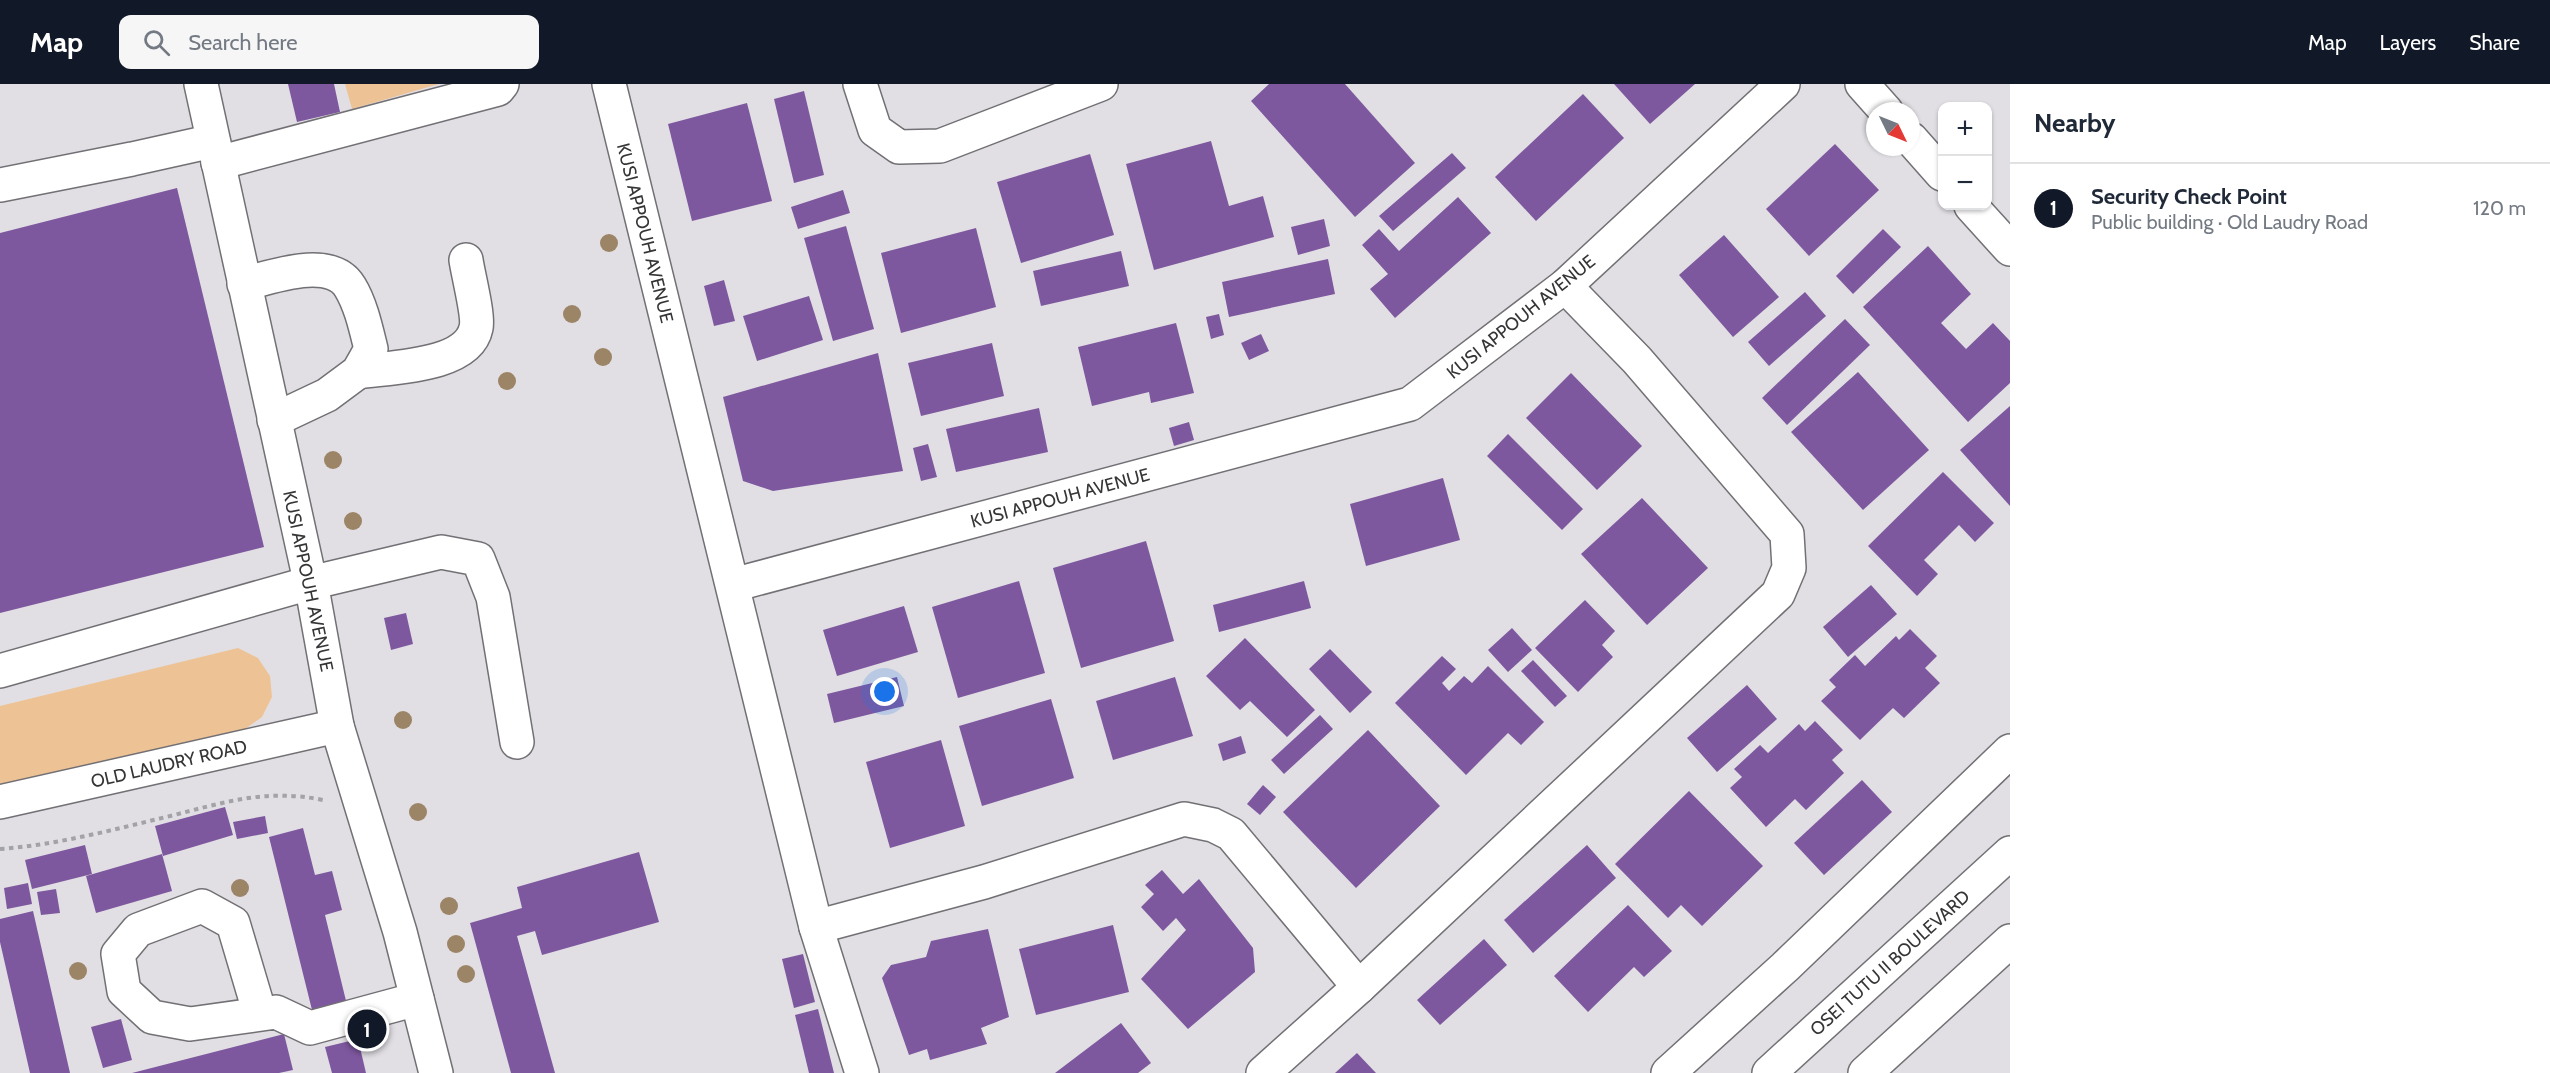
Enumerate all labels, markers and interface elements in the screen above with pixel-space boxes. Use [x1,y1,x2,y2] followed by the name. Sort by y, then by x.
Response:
[119,15,539,69] search box
[30,25,83,59] text: Map
[140,26,173,59] icon: search
[188,29,297,56] text: Search here
[2308,30,2347,55] text: Map
[2380,30,2436,55] text: Layers
[2469,30,2520,55] text: Share
[1866,102,1920,156] north arrow
[1938,102,1992,210] map controls
[1938,102,1992,156] button: +
[2034,107,2115,139] text: Nearby
[612,141,678,325] street label: KUSI APPOUH AVENUE
[1938,156,1992,210] button: −
[2091,183,2287,210] text: Security Check Point
[2050,196,2057,220] text: 1
[2473,196,2526,220] text: 120 m
[2091,210,2368,234] text: Public building · Old Laudry Road
[1442,250,1600,384] street label: KUSI APPOUH AVENUE
[968,463,1152,533] street label: KUSI APPOUH AVENUE
[278,488,338,674] street label: KUSI APPOUH AVENUE
[870,677,899,706] your location
[89,735,249,793] street label: OLD LAUDRY ROAD
[1806,885,1974,1041] street label: OSEI TUTU II BOULEVARD
[348,1006,386,1052] pin: 1

